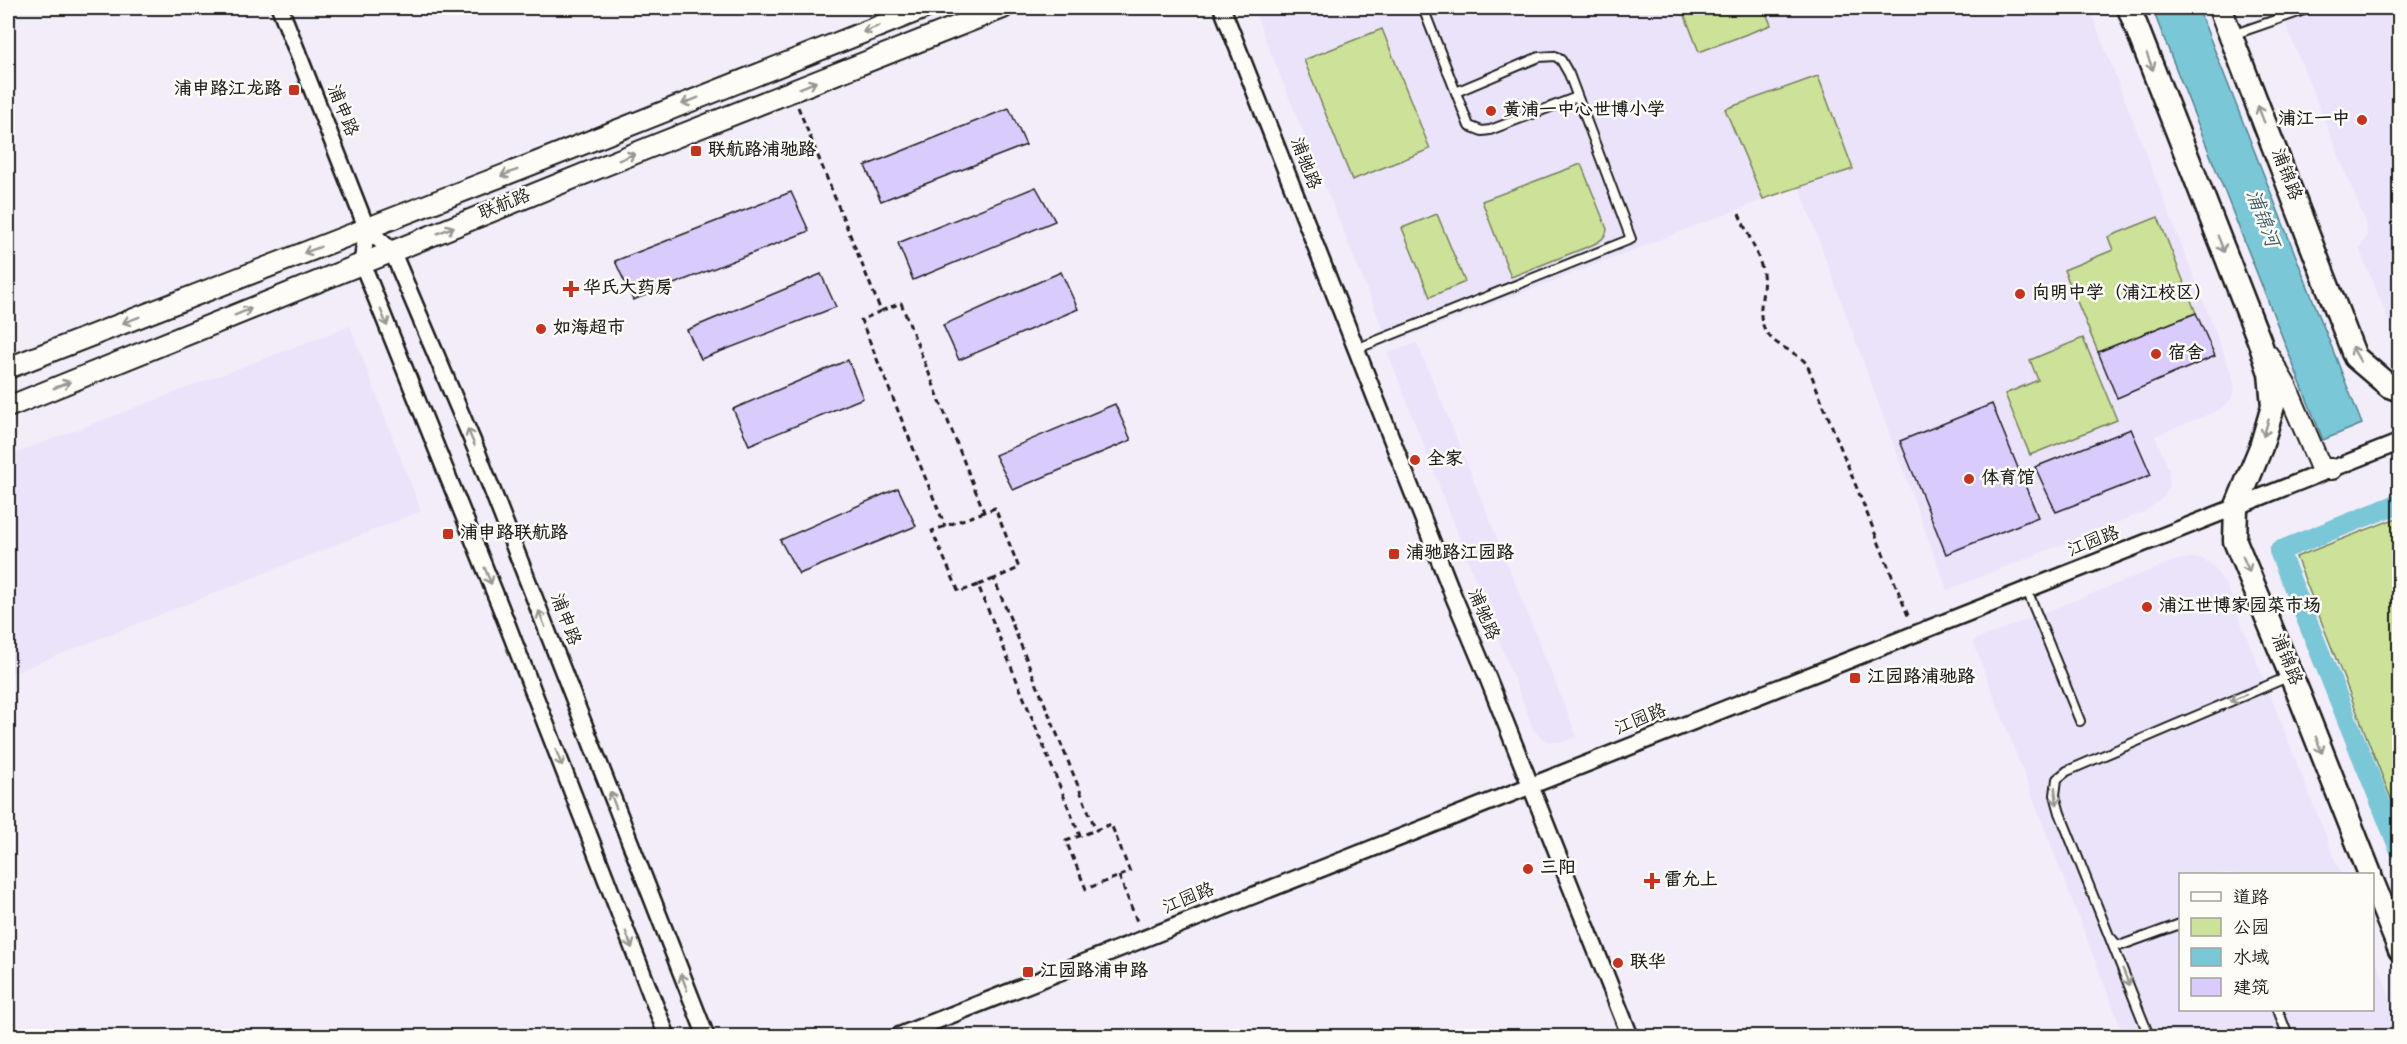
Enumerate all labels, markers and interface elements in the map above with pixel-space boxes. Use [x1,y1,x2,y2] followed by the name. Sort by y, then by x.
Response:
[862,24,881,35] one-way arrow
[2145,52,2156,71] one-way arrow
[174,78,282,103] place label: 浦申路江龙路
[798,79,817,90] one-way arrow
[319,81,363,141] street label: 浦申路
[287,83,301,97] marker: 浦申路江龙路
[681,96,700,107] one-way arrow
[1503,99,1665,124] place label: 黄浦一中心世博小学
[1484,104,1498,118] marker: 黄浦一中心世博小学
[2255,105,2266,124] one-way arrow
[2278,108,2350,133] place label: 浦江一中
[2355,113,2369,127] marker: 浦江一中
[1283,134,1325,194] street label: 浦驰路
[708,139,816,164] place label: 联航路浦驰路
[689,144,703,158] marker: 联航路浦驰路
[2264,145,2306,205] street label: 浦锦路
[617,150,635,161] one-way arrow
[500,168,518,179] one-way arrow
[475,184,535,228] street label: 联航路
[2237,186,2286,255] water label: 浦锦河
[436,224,455,235] one-way arrow
[2216,234,2227,252] one-way arrow
[304,245,322,256] one-way arrow
[583,277,673,302] place label: 华氏大药房
[564,282,578,296] marker: 华氏大药房
[2032,282,2212,307] place label: 向明中学（浦江校区）
[2013,287,2027,301] marker: 向明中学（浦江校区）
[233,306,251,317] one-way arrow
[379,308,390,326] one-way arrow
[122,315,140,326] one-way arrow
[553,317,625,342] place label: 如海超市
[534,322,548,336] marker: 如海超市
[2168,342,2204,367] place label: 宿舍
[2350,346,2362,363] one-way arrow
[2149,347,2163,361] marker: 宿舍
[52,379,70,390] one-way arrow
[2260,418,2271,437] one-way arrow
[465,429,476,447] one-way arrow
[1427,448,1463,473] place label: 全家
[1408,453,1422,467] marker: 全家
[1981,467,2035,492] place label: 体育馆
[1962,472,1976,486] marker: 体育馆
[460,522,568,547] place label: 浦申路联航路
[2064,522,2124,564] street label: 江园路
[441,527,455,541] marker: 浦申路联航路
[1406,542,1514,567] place label: 浦驰路江园路
[1387,547,1401,561] marker: 浦驰路江园路
[2241,554,2252,573] one-way arrow
[483,567,494,585] one-way arrow
[1460,585,1504,645] street label: 浦驰路
[543,590,585,650] street label: 浦申路
[2159,595,2321,620] place label: 浦江世博家园菜市场
[2140,600,2154,614] marker: 浦江世博家园菜市场
[536,610,547,629] one-way arrow
[2263,630,2307,690] street label: 浦锦路
[1867,666,1975,691] place label: 江园路浦驰路
[1848,671,1862,685] marker: 江园路浦驰路
[2229,693,2247,704] one-way arrow
[1611,699,1671,743] street label: 江园路
[2314,735,2325,754] one-way arrow
[554,748,565,767] one-way arrow
[2051,785,2062,805] one-way arrow
[607,792,618,810] one-way arrow
[1540,857,1576,882] place label: 三阳
[1521,862,1535,876] marker: 三阳
[1664,869,1718,894] place label: 雷允上
[2179,873,2374,1011] legend
[1645,874,1659,888] marker: 雷允上
[1159,878,1219,922] street label: 江园路
[2233,887,2269,912] text: 道路
[2233,917,2269,942] text: 公园
[625,930,636,949] one-way arrow
[2233,947,2269,972] text: 水域
[1630,951,1666,976] place label: 联华
[1611,956,1625,970] marker: 联华
[1040,960,1148,985] place label: 江园路浦申路
[1021,965,1035,979] marker: 江园路浦申路
[2121,968,2132,986] one-way arrow
[678,973,689,992] one-way arrow
[2233,977,2269,1002] text: 建筑

